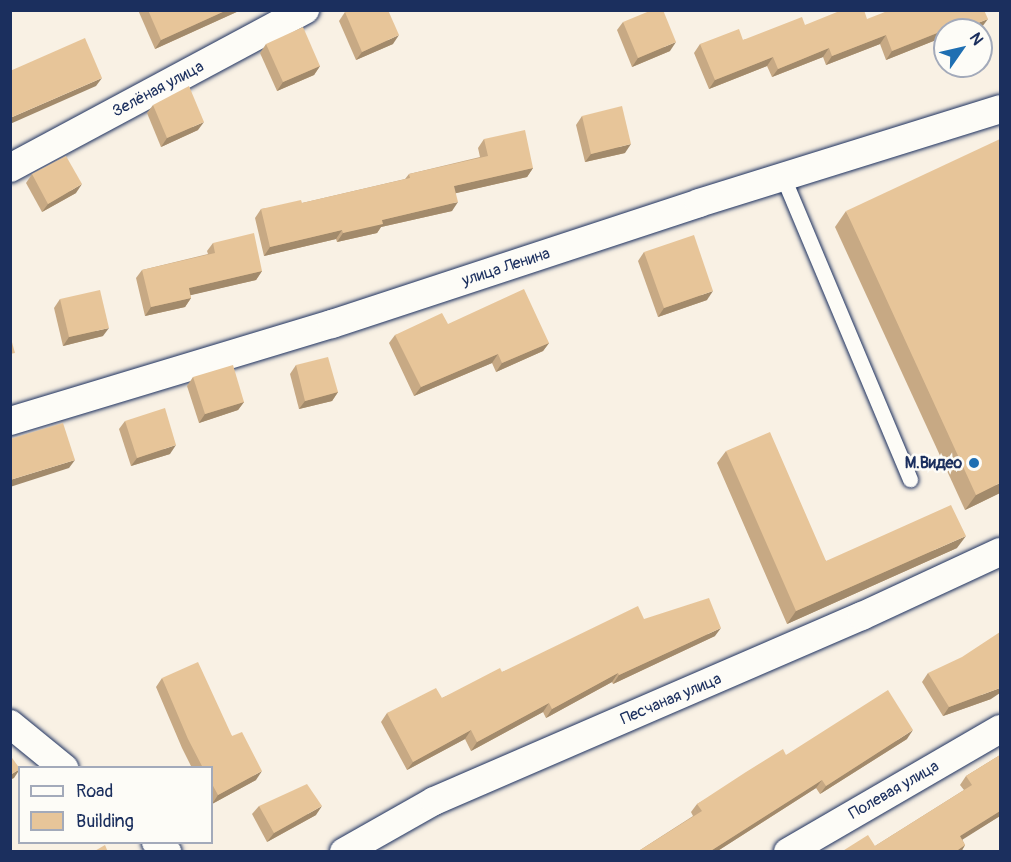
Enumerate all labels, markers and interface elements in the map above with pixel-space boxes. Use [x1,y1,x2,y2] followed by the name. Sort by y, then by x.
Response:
[933,18,993,78] north arrow
[965,29,988,49] text: N
[109,57,207,121] street label: Зелёная улица
[460,244,552,290] street label: улица Ленина
[905,453,962,473] place label: М.Видео
[967,456,981,470] marker: М.Видео
[618,669,724,729] street label: Песчаная улица
[846,757,942,823] street label: Полевая улица
[18,766,213,844] legend
[76,780,113,803] text: Road
[76,810,134,833] text: Building

